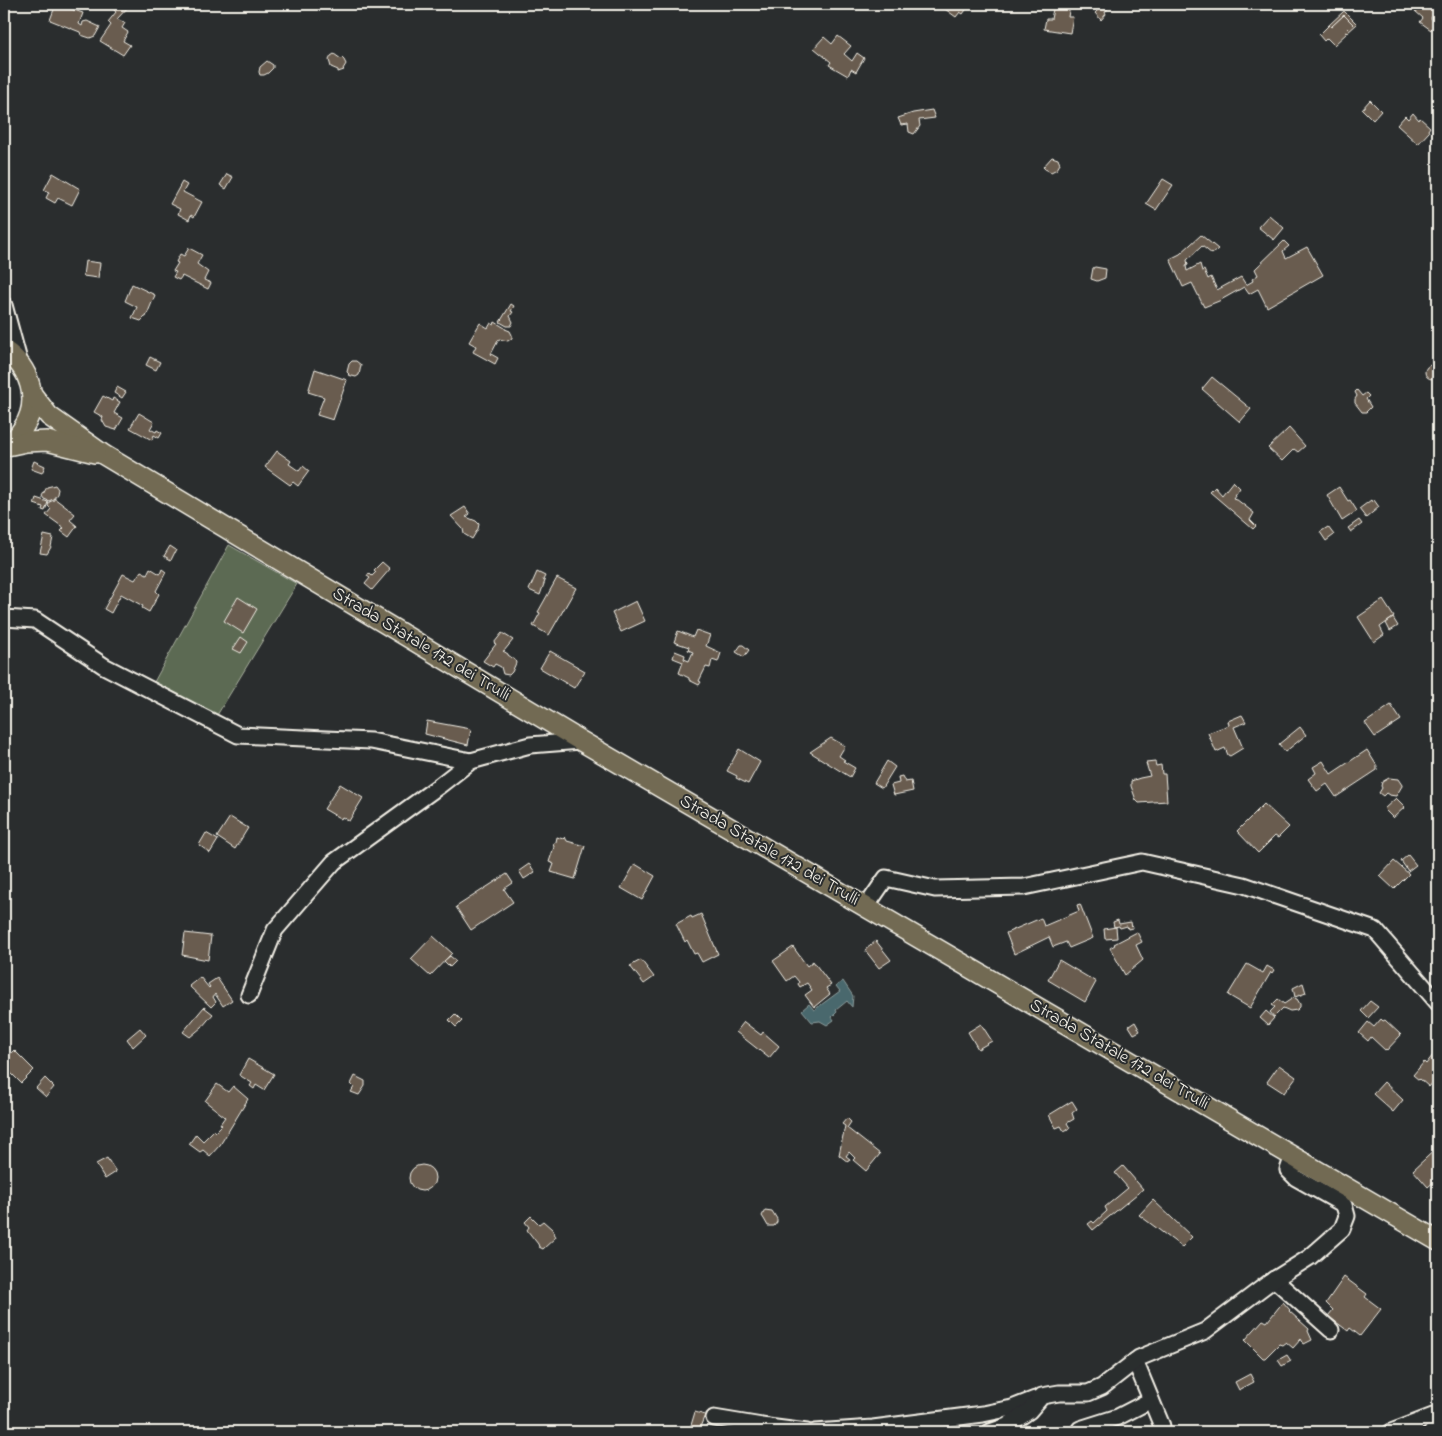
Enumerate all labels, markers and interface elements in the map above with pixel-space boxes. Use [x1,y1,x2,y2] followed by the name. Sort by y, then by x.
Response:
[327,581,515,709] street label: Strada Statale 172 dei Trulli
[674,789,864,913] street label: Strada Statale 172 dei Trulli
[1024,993,1214,1117] street label: Strada Statale 172 dei Trulli

